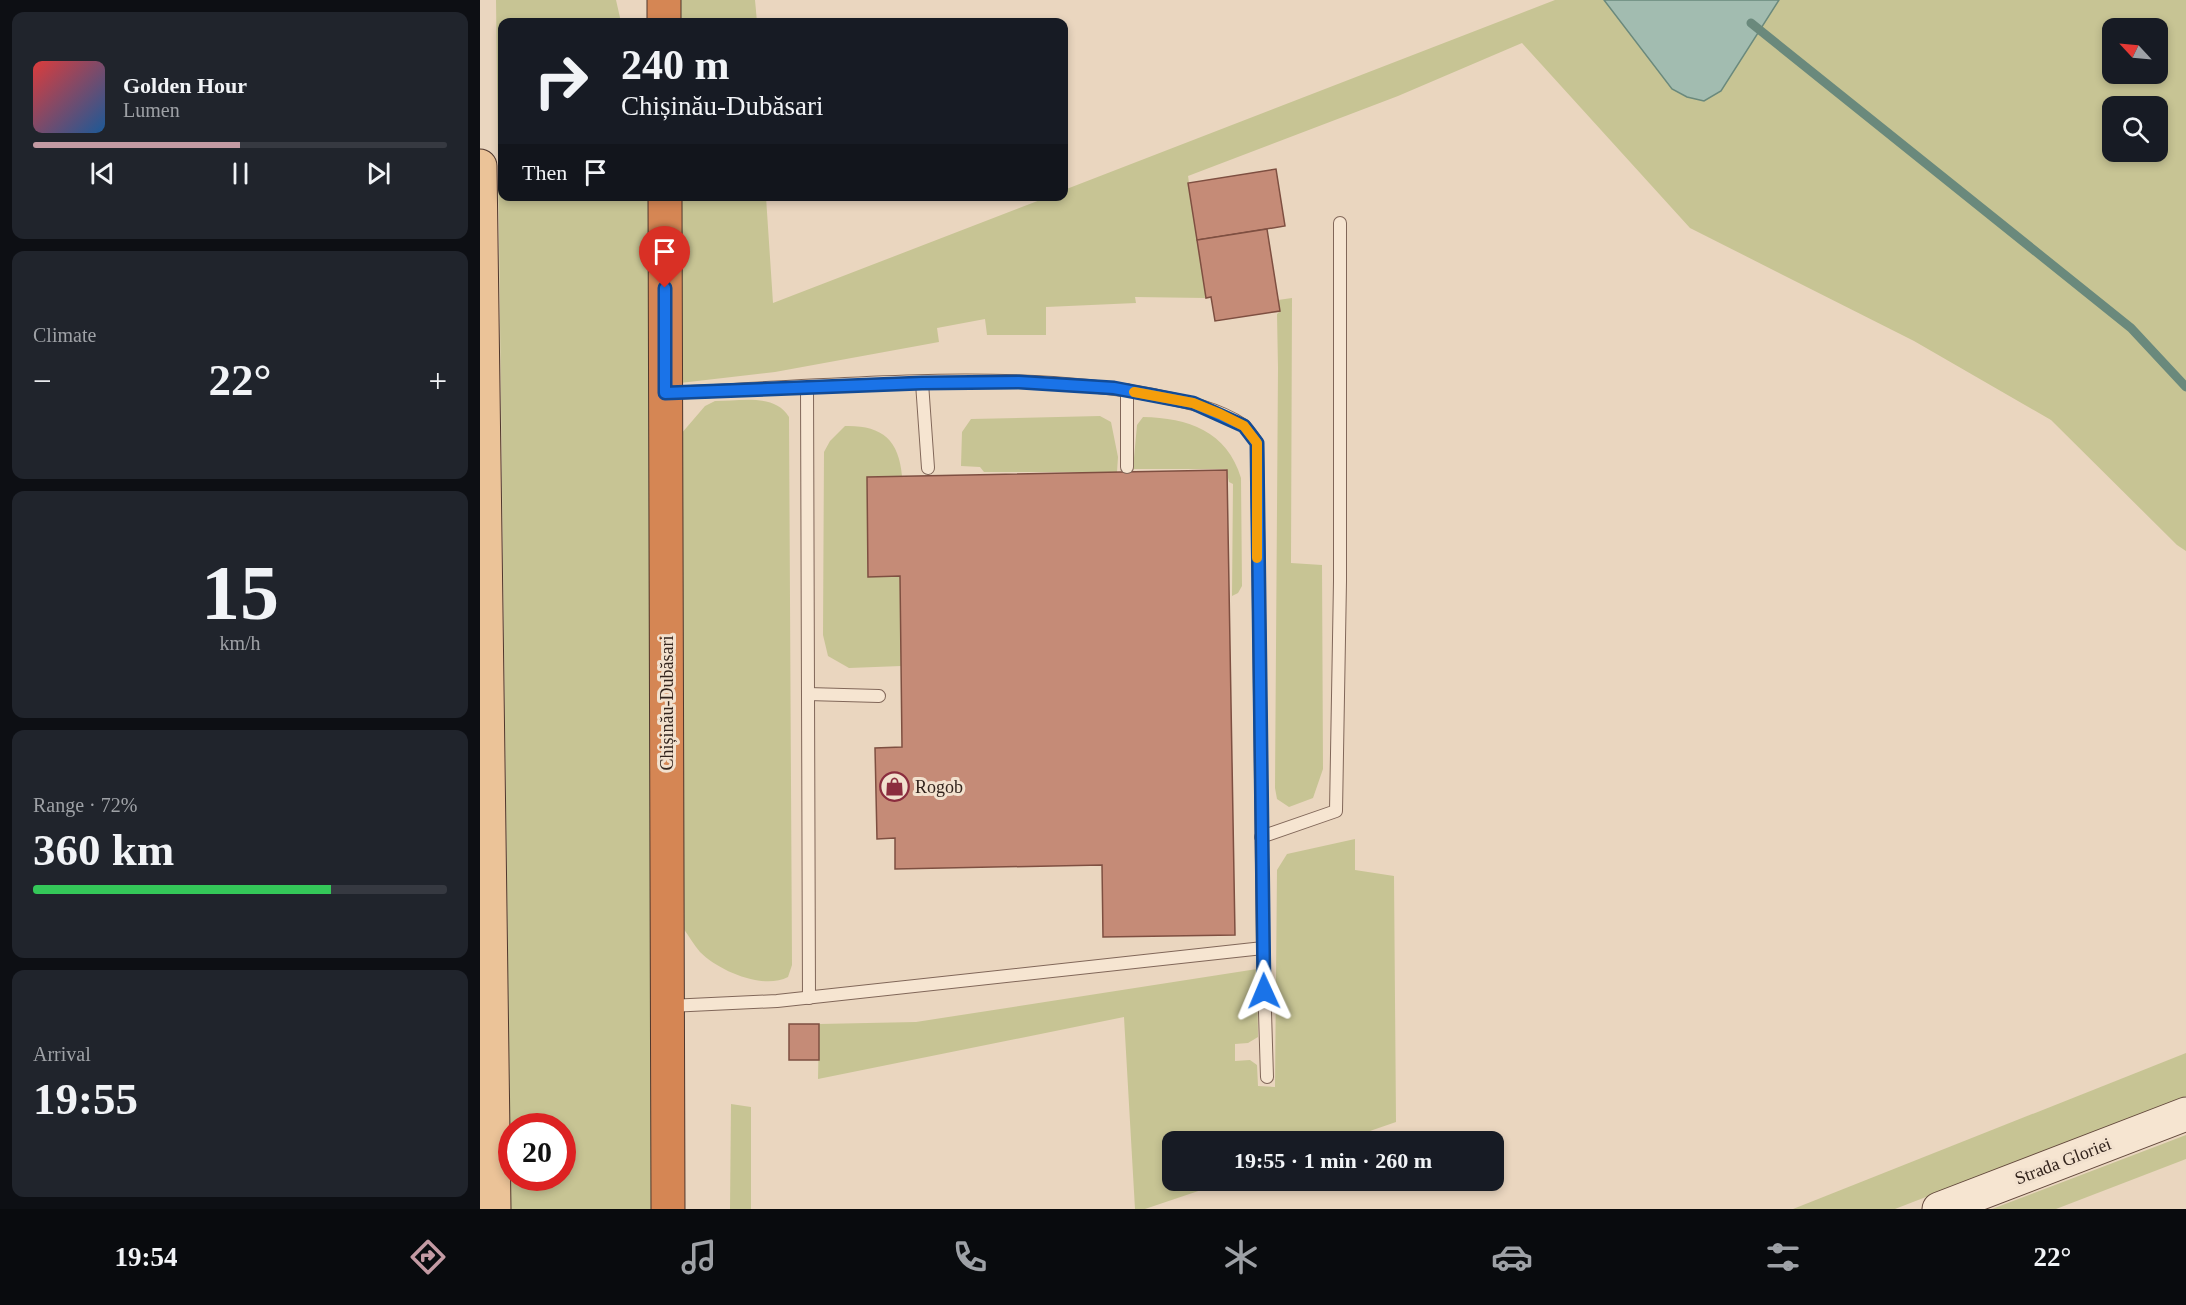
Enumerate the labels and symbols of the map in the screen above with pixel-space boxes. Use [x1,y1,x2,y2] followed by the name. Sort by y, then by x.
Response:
[2102,18,2168,84] north arrow
[639,226,690,288] pin
[657,636,677,770] street label: Chișinău-Dubăsari
[878,771,910,803] shop icon: Rogob
[915,777,963,797] place label: Rogob
[1232,959,1296,1023] position arrow
[498,1113,576,1191] speed limit sign: 20
[2012,1133,2114,1189] street label: Strada Gloriei

